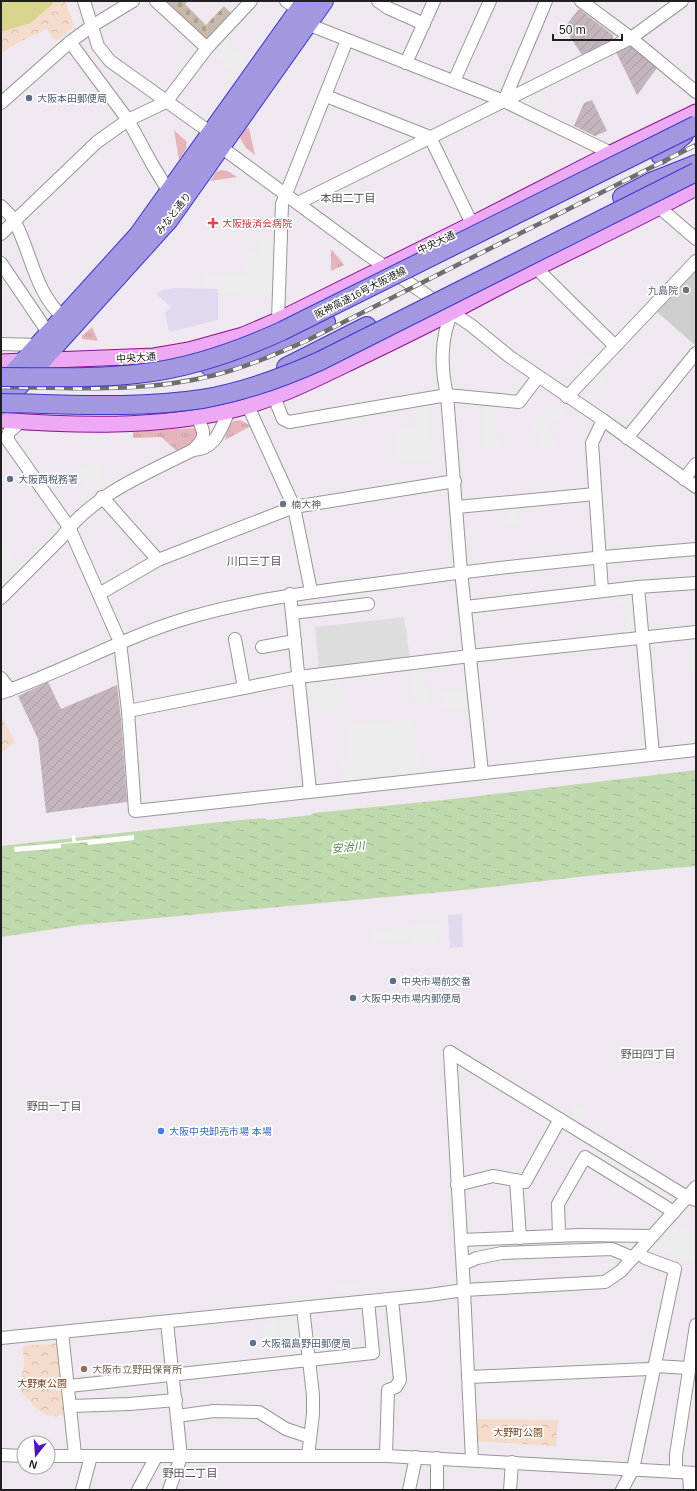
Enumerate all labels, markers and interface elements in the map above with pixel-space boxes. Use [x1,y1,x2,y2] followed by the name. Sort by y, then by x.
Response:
[553,16,622,42] scale bar
[559,23,586,37] text: 50 m
[24,93,34,103] marker: 大阪本田郵便局
[37,93,107,104] place label: 大阪本田郵便局
[154,190,193,236] street label: みなと通り
[321,192,376,204] district label: 本田二丁目
[207,217,219,229] marker: 大阪掖済会病院
[222,218,292,229] place label: 大阪掖済会病院
[416,229,457,256] street label: 中央大通
[313,265,408,320] street label: 阪神高速16号大阪港線
[648,285,678,296] place label: 九島院
[681,285,691,295] marker: 九島院
[116,351,156,364] street label: 中央大通
[5,474,15,484] marker: 大阪西税務署
[18,474,78,485] place label: 大阪西税務署
[278,499,288,509] marker: 楠大神
[291,499,321,510] place label: 楠大神
[227,555,282,567] district label: 川口三丁目
[331,839,366,855] water label: 安治川
[388,976,398,986] marker: 中央市場前交番
[401,976,471,987] place label: 中央市場前交番
[348,993,358,1003] marker: 大阪中央市場内郵便局
[361,993,461,1004] place label: 大阪中央市場内郵便局
[621,1048,676,1060] district label: 野田四丁目
[27,1100,82,1112] district label: 野田一丁目
[156,1126,166,1136] marker: 大阪中央卸売市場 本場
[169,1126,272,1137] place label: 大阪中央卸売市場 本場
[248,1338,258,1348] marker: 大阪福島野田郵便局
[261,1338,351,1349] place label: 大阪福島野田郵便局
[79,1364,89,1374] marker: 大阪市立野田保育所
[92,1364,182,1375] place label: 大阪市立野田保育所
[17,1378,67,1389] park label: 大野東公園
[493,1427,543,1438] park label: 大野町公園
[16,1435,56,1475] north arrow
[27,1458,39,1471] text: N
[163,1467,218,1479] district label: 野田二丁目

